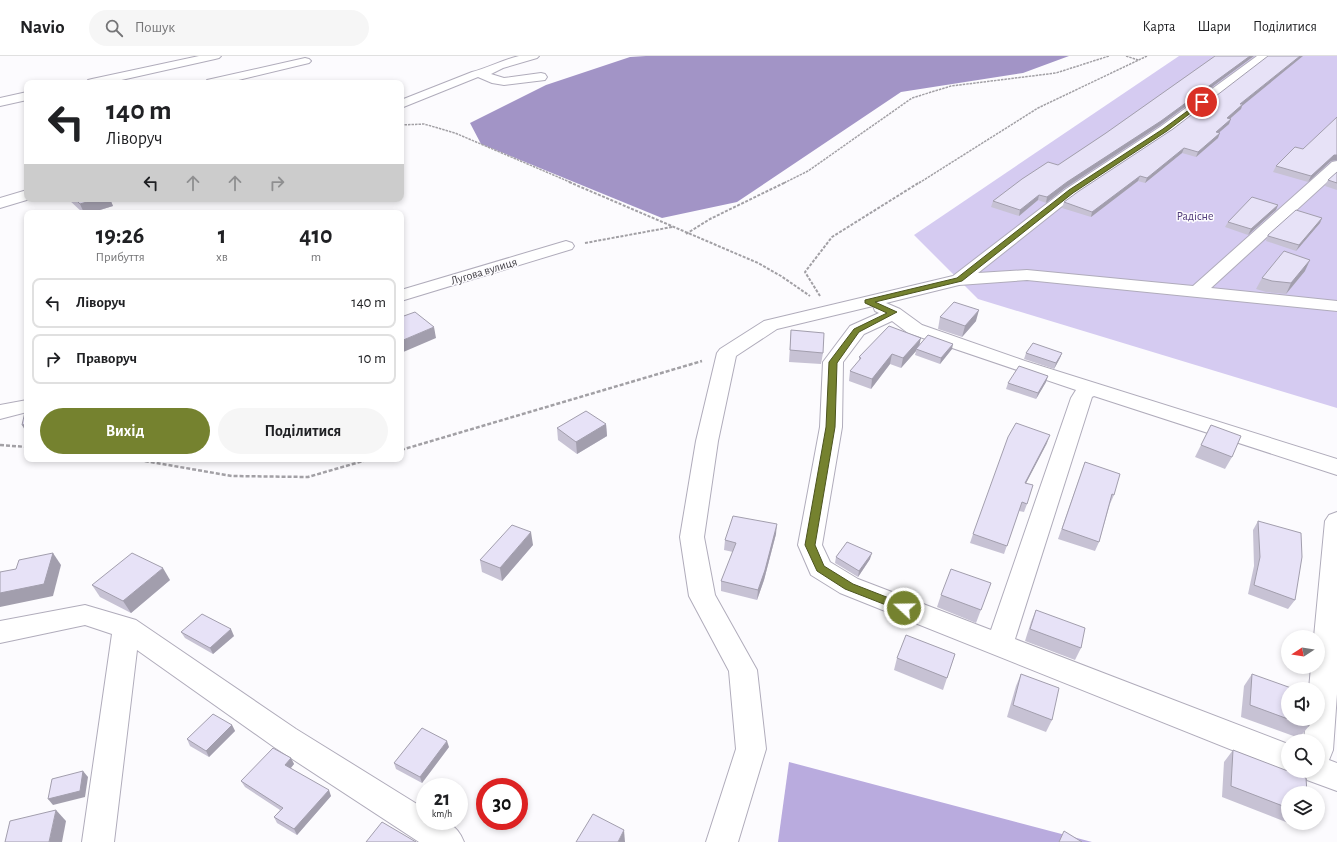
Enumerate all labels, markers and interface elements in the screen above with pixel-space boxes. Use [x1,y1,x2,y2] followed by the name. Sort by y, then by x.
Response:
[89,10,369,46] search box
[103,17,125,39] icon: search
[20,18,65,37] text: Navio
[135,20,175,35] text: Пошук
[1143,20,1175,34] text: Карта
[1197,20,1231,34] text: Шари
[1253,20,1317,34] text: Поділитися
[1185,85,1219,119] pin
[1191,91,1213,113] icon: arrive
[40,96,92,148] icon: left
[106,97,172,125] text: 140 m
[106,130,163,148] text: Ліворуч
[140,172,162,194] icon: left
[182,172,204,194] icon: ahead
[224,172,246,194] icon: ahead
[266,172,288,194] icon: right
[1176,210,1214,222] park label: Радісне
[96,224,144,248] text: 19:26
[218,224,226,248] text: 1
[299,224,333,248] text: 410
[95,251,145,264] text: Прибуття
[216,251,228,264] text: хв
[311,251,321,264] text: m
[449,255,519,288] street label: Лугова вулиця
[42,292,64,314] icon: left
[76,295,126,310] text: Ліворуч
[351,295,386,310] text: 140 m
[42,348,64,370] icon: right
[76,351,137,366] text: Праворуч
[358,351,386,366] text: 10 m
[40,408,210,454] button: Вихід
[218,408,388,454] button: Поділитися
[883,587,925,629] position arrow
[1281,630,1325,674] north arrow
[1281,630,1325,830] map controls
[1281,682,1325,726] button: sound
[1281,734,1325,778] button: search
[476,778,528,830] speed limit sign: 30
[1281,786,1325,830] button: layers
[434,789,450,809] text: 21
[432,809,452,819] text: km/h

